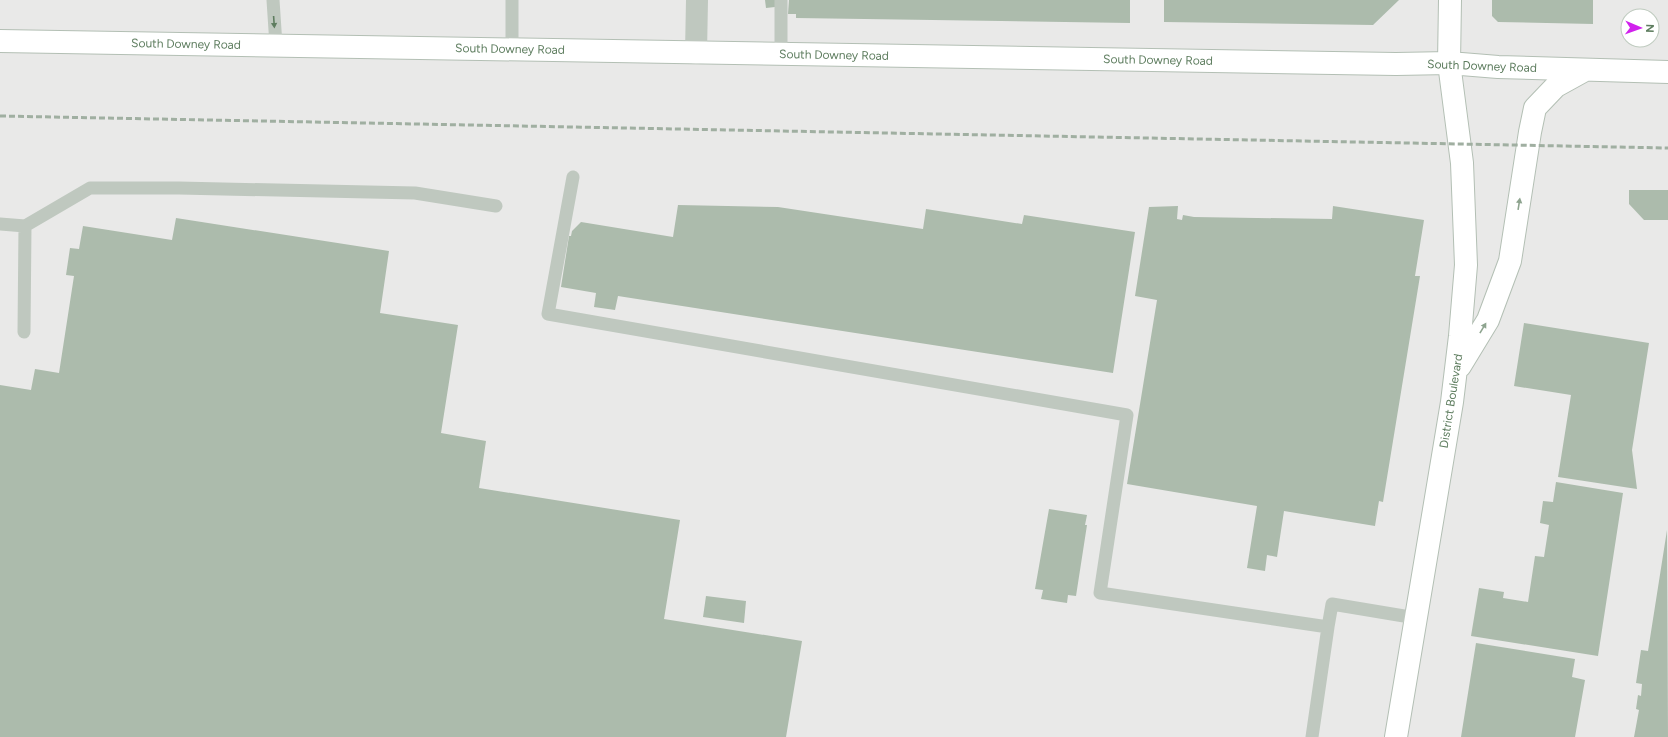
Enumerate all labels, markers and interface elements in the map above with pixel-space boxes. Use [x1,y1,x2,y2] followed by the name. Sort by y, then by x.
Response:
[1620,8,1660,48] north arrow
[271,16,278,28] one-way arrow
[1643,24,1656,33] text: N
[131,36,241,52] street label: South Downey Road
[455,41,565,57] street label: South Downey Road
[779,47,889,63] street label: South Downey Road
[1103,52,1213,68] street label: South Downey Road
[1427,57,1537,75] street label: South Downey Road
[1516,198,1522,211] one-way arrow
[1479,323,1487,333] one-way arrow
[1437,353,1465,449] street label: District Boulevard

